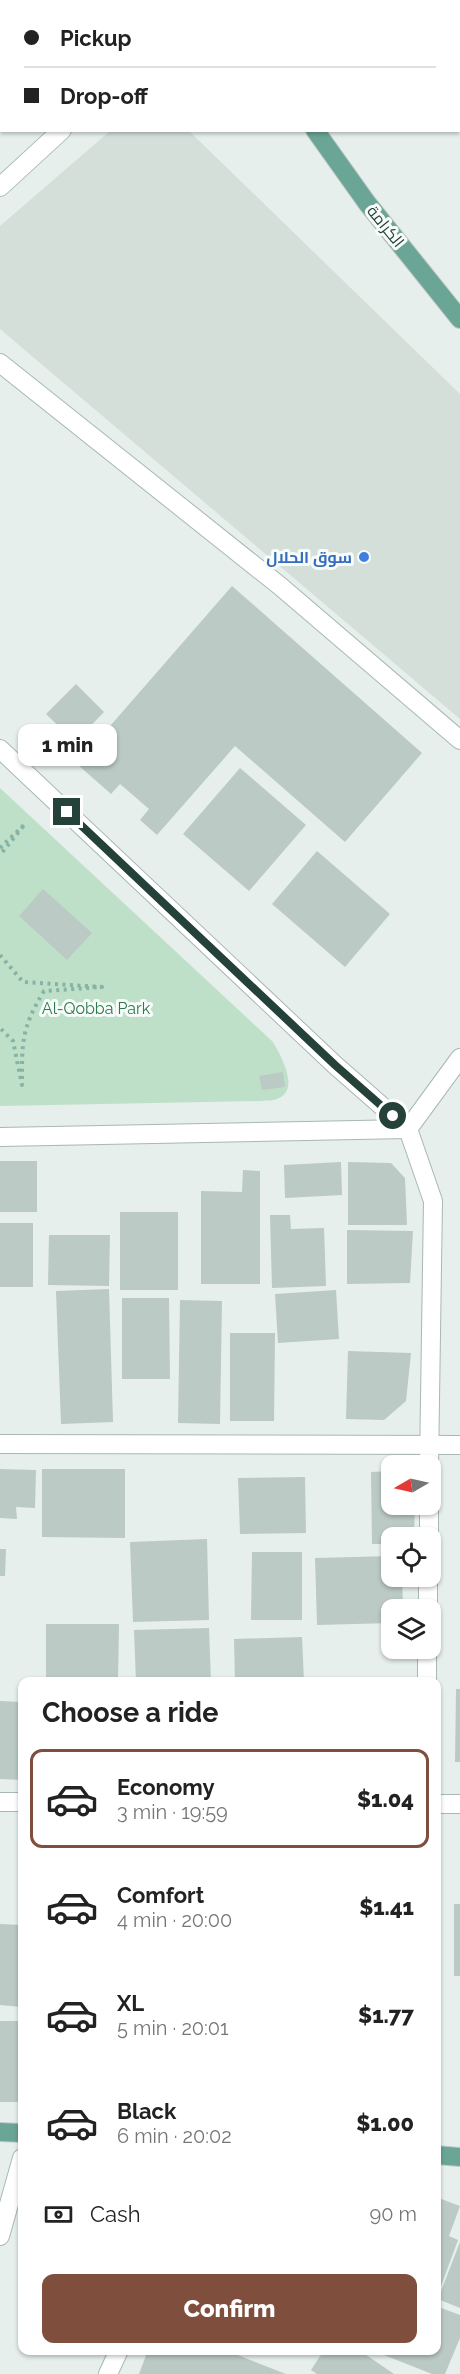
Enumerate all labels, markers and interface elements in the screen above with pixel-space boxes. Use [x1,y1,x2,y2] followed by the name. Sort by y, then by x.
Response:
[60,25,132,51] text: Pickup
[60,83,148,109] text: Drop-off
[363,202,408,251] street label: الكرامة
[266,548,352,567] place label: سوق الحلال
[357,550,371,564] marker: سوق الحلال
[17,725,116,767] callout: 1 min
[42,733,93,757] text: 1 min
[53,798,80,825] route end
[42,999,151,1018] park label: Al-Qobba Park
[379,1102,406,1129] route start
[381,1455,441,1515] north arrow
[381,1455,441,1659] map controls
[381,1527,441,1587] button: locate
[381,1599,441,1659] button: layers
[42,1697,218,1728] text: Choose a ride
[45,1772,99,1826] icon: car
[117,1774,215,1800] text: Economy
[357,1786,414,1812] text: $1.04
[117,1800,228,1824] text: 3 min · 19:59
[45,1880,99,1934] icon: car
[117,1882,204,1908] text: Comfort
[359,1894,414,1920] text: $1.41
[117,1908,232,1932] text: 4 min · 20:00
[45,1988,99,2042] icon: car
[117,1990,144,2016] text: XL
[358,2002,414,2028] text: $1.77
[117,2016,229,2040] text: 5 min · 20:01
[45,2096,99,2150] icon: car
[117,2098,176,2124] text: Black
[356,2110,414,2136] text: $1.00
[117,2124,232,2148] text: 6 min · 20:02
[42,2198,75,2231] icon: cash
[90,2201,141,2227] text: Cash
[370,2202,417,2226] text: 90 m
[42,2274,417,2343] button: Confirm

